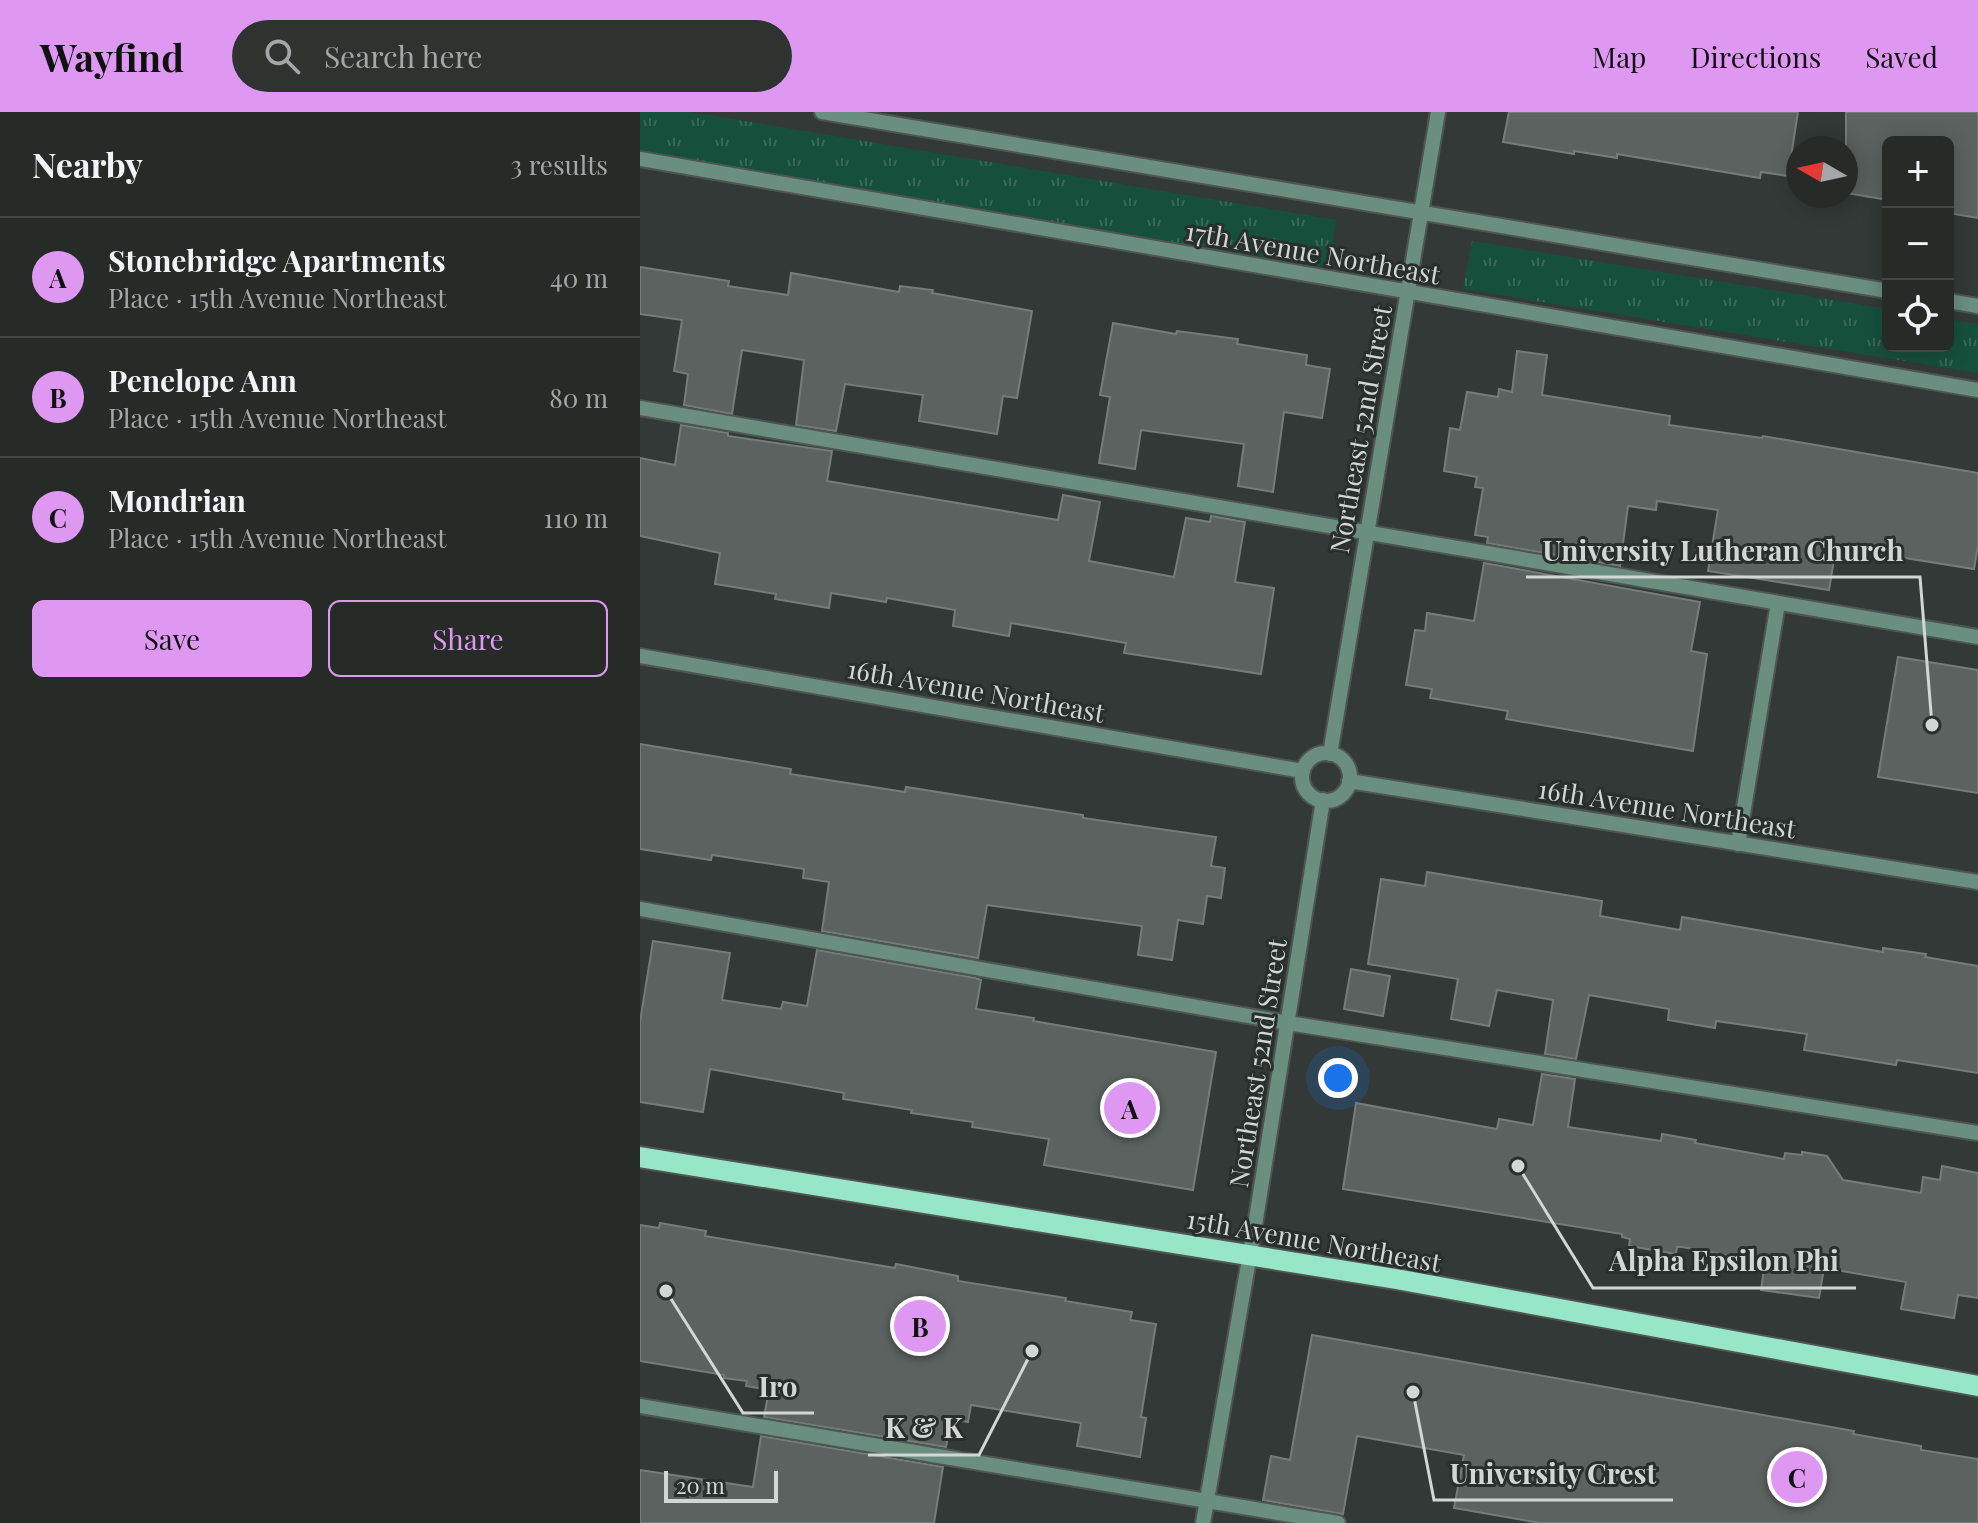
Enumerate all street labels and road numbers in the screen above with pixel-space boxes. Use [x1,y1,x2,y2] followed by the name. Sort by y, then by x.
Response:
[1183,212,1444,292] street label: 17th Avenue Northeast
[1321,301,1399,556] street label: Northeast 52nd Street
[845,650,1108,730] street label: 16th Avenue Northeast
[1536,770,1799,846] street label: 16th Avenue Northeast
[1220,935,1294,1190] street label: Northeast 52nd Street
[1184,1200,1445,1280] street label: 15th Avenue Northeast

